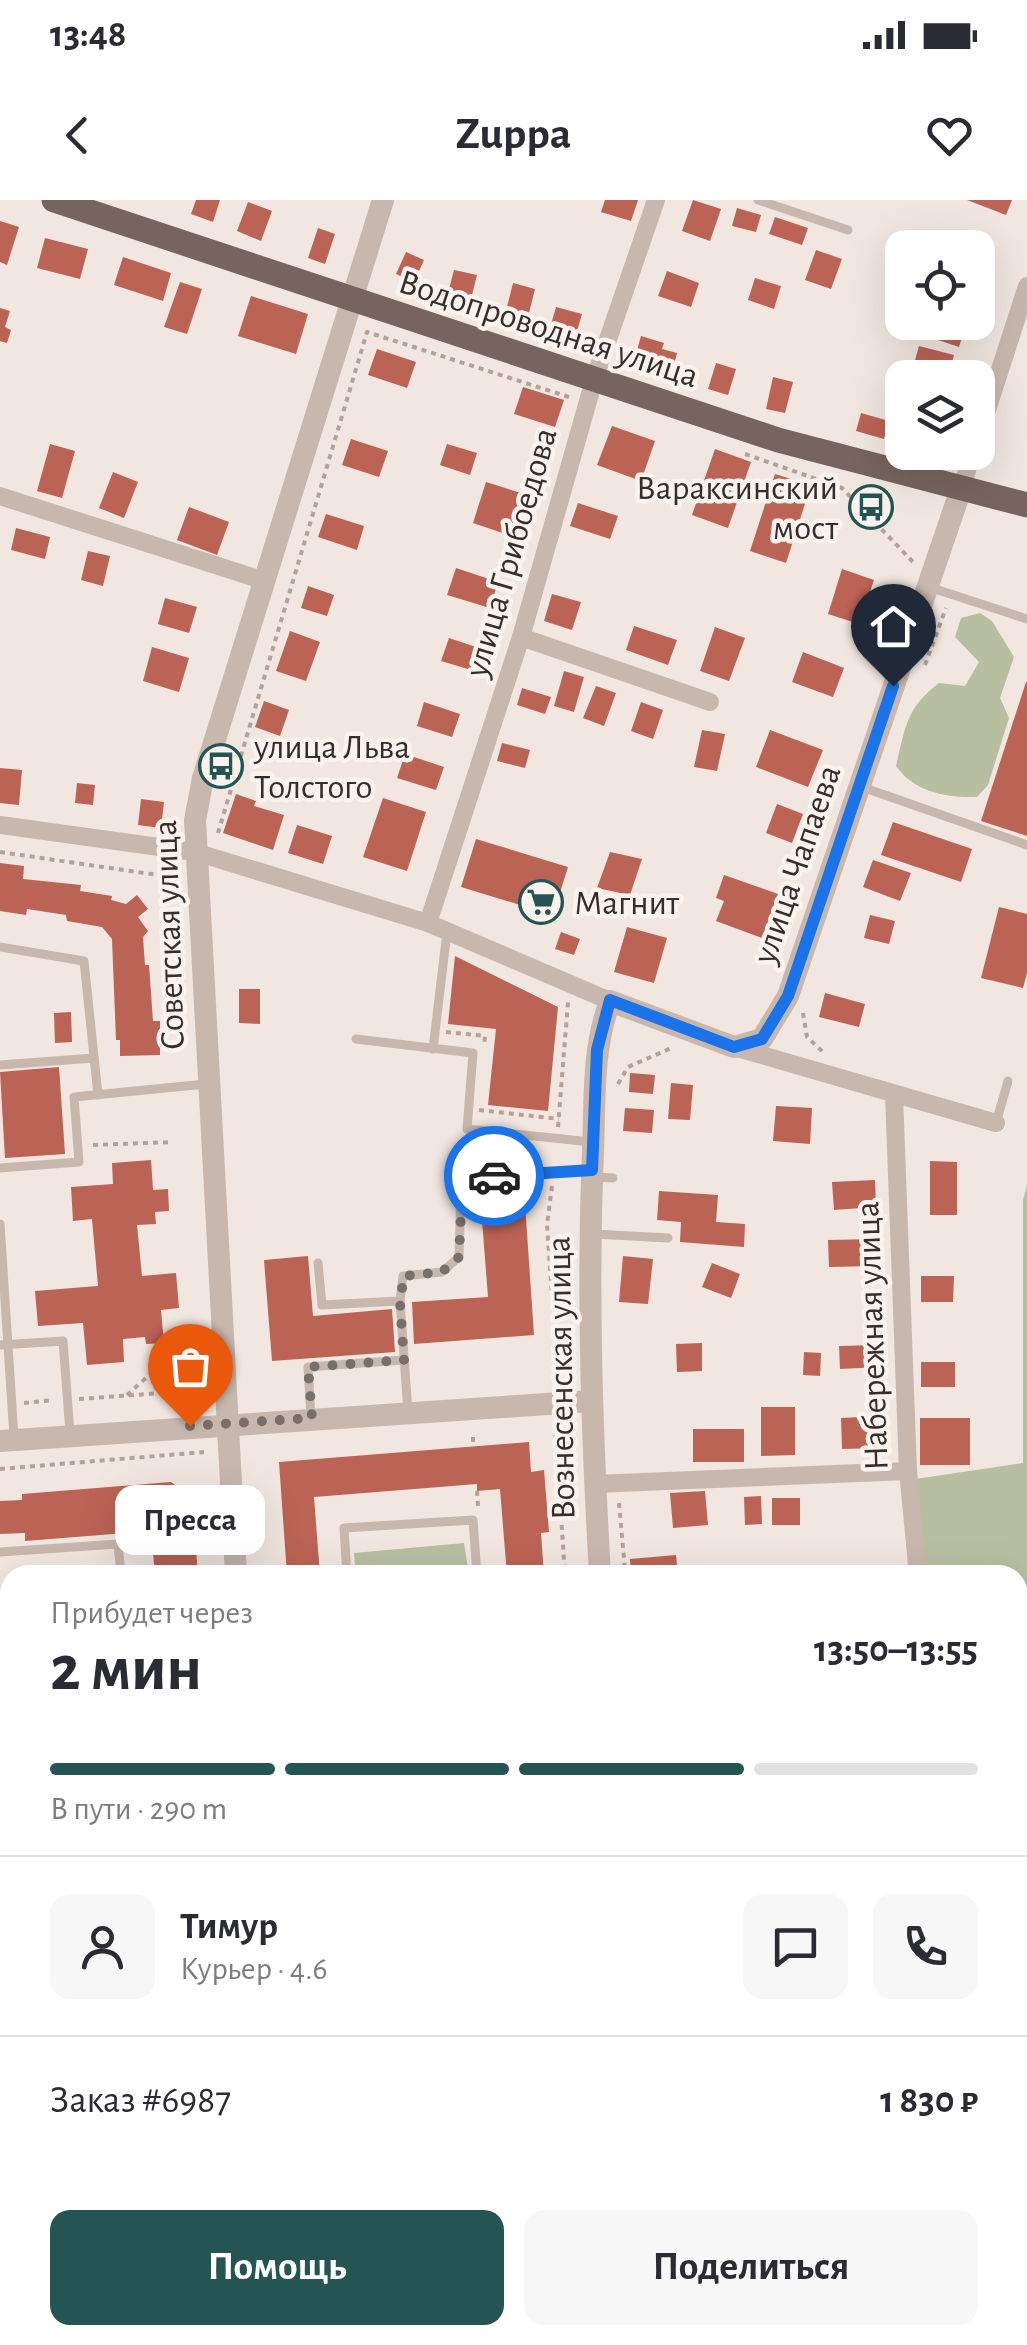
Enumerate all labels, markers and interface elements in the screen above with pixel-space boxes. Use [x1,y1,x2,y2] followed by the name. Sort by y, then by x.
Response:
[50,16,127,54] text: 13:48
[50,108,105,163] icon: back
[922,108,977,163] icon: heart
[456,112,571,157] text: Zuppa
[885,230,995,470] map controls
[885,230,995,340] button: locate
[394,264,703,394] street label: Водопроводная улица
[885,360,995,470] button: layers
[459,424,564,682] street label: улица Грибоедова
[636,471,838,546] place label: Вараксинский мост
[848,484,894,530] bus stop icon: Вараксинский мост
[851,584,936,687] pin
[866,599,921,654] icon: home
[253,730,410,805] place label: улица Льва Толстого
[198,743,244,789] bus stop icon: улица Льва Толстого
[747,761,848,969] street label: улица Чапаева
[148,819,191,1051] street label: Советская улица
[518,879,564,925] supermarket icon: Магнит
[574,886,680,921] place label: Магнит
[444,1126,544,1226] courier
[467,1149,522,1204] icon: car
[850,1201,895,1471] street label: Набережная улица
[542,1236,581,1520] street label: Вознесенская улица
[148,1324,233,1427] pin
[163,1339,218,1394] icon: bag
[115,1486,265,1556] callout: Пресса
[143,1504,237,1536] text: Пресса
[50,1597,253,1629] text: Прибудет через
[814,1631,978,1669] text: 13:50–13:55
[50,1637,202,1702] text: 2 мин
[50,1793,227,1825] text: В пути · 290 m
[50,1894,155,1999] button: person
[743,1894,848,1999] button: chat
[873,1894,978,1999] button: phone
[180,1908,278,1946] text: Тимур
[180,1953,328,1985] text: Курьер · 4.6
[50,2082,231,2120] text: Заказ #6987
[880,2082,978,2120] text: 1 830 ₽
[50,2210,504,2325] button: Помощь
[524,2210,978,2325] button: Поделиться

